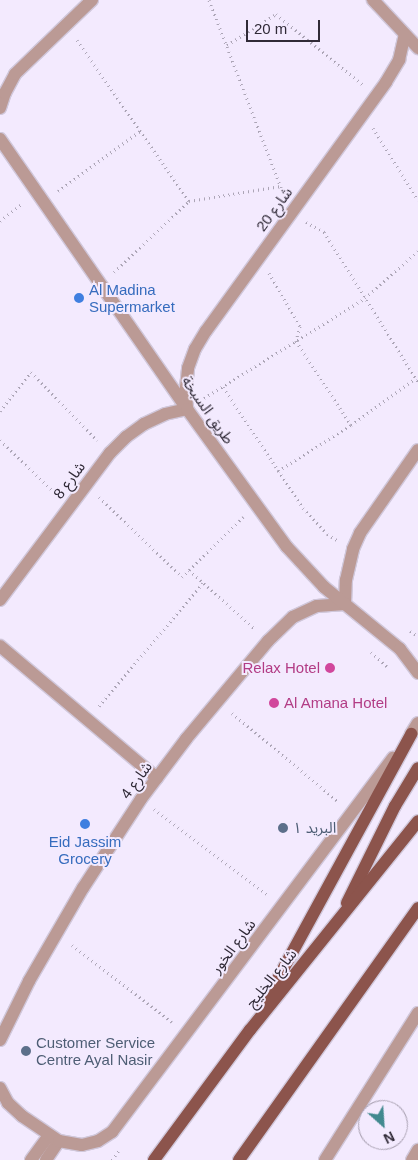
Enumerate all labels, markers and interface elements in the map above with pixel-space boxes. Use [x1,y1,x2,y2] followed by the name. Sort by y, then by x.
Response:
[248,10,322,42] scale bar
[254,20,287,37] text: 20 m
[252,183,296,235] street label: شارع 20
[89,280,175,315] place label: Al Madina Supermarket
[73,292,85,304] marker: Al Madina Supermarket
[178,373,238,447] street label: طريق السبخة
[49,458,89,502] street label: شارع 8
[242,659,320,677] place label: Relax Hotel
[324,662,336,674] marker: Relax Hotel
[284,694,388,712] place label: Al Amana Hotel
[268,697,280,709] marker: Al Amana Hotel
[116,758,156,802] street label: شارع 4
[79,818,91,830] marker: Eid Jassim Grocery
[293,819,336,837] place label: البريد ١
[277,822,289,834] marker: البريد ١
[49,832,121,867] place label: Eid Jassim Grocery
[207,915,259,977] street label: شارع الخور
[242,945,300,1011] street label: شارع الخليج
[36,1033,155,1068] place label: Customer Service Centre Ayal Nasir
[20,1045,32,1057] marker: Customer Service Centre Ayal Nasir
[358,1100,408,1150] north arrow
[381,1128,397,1147] text: N

